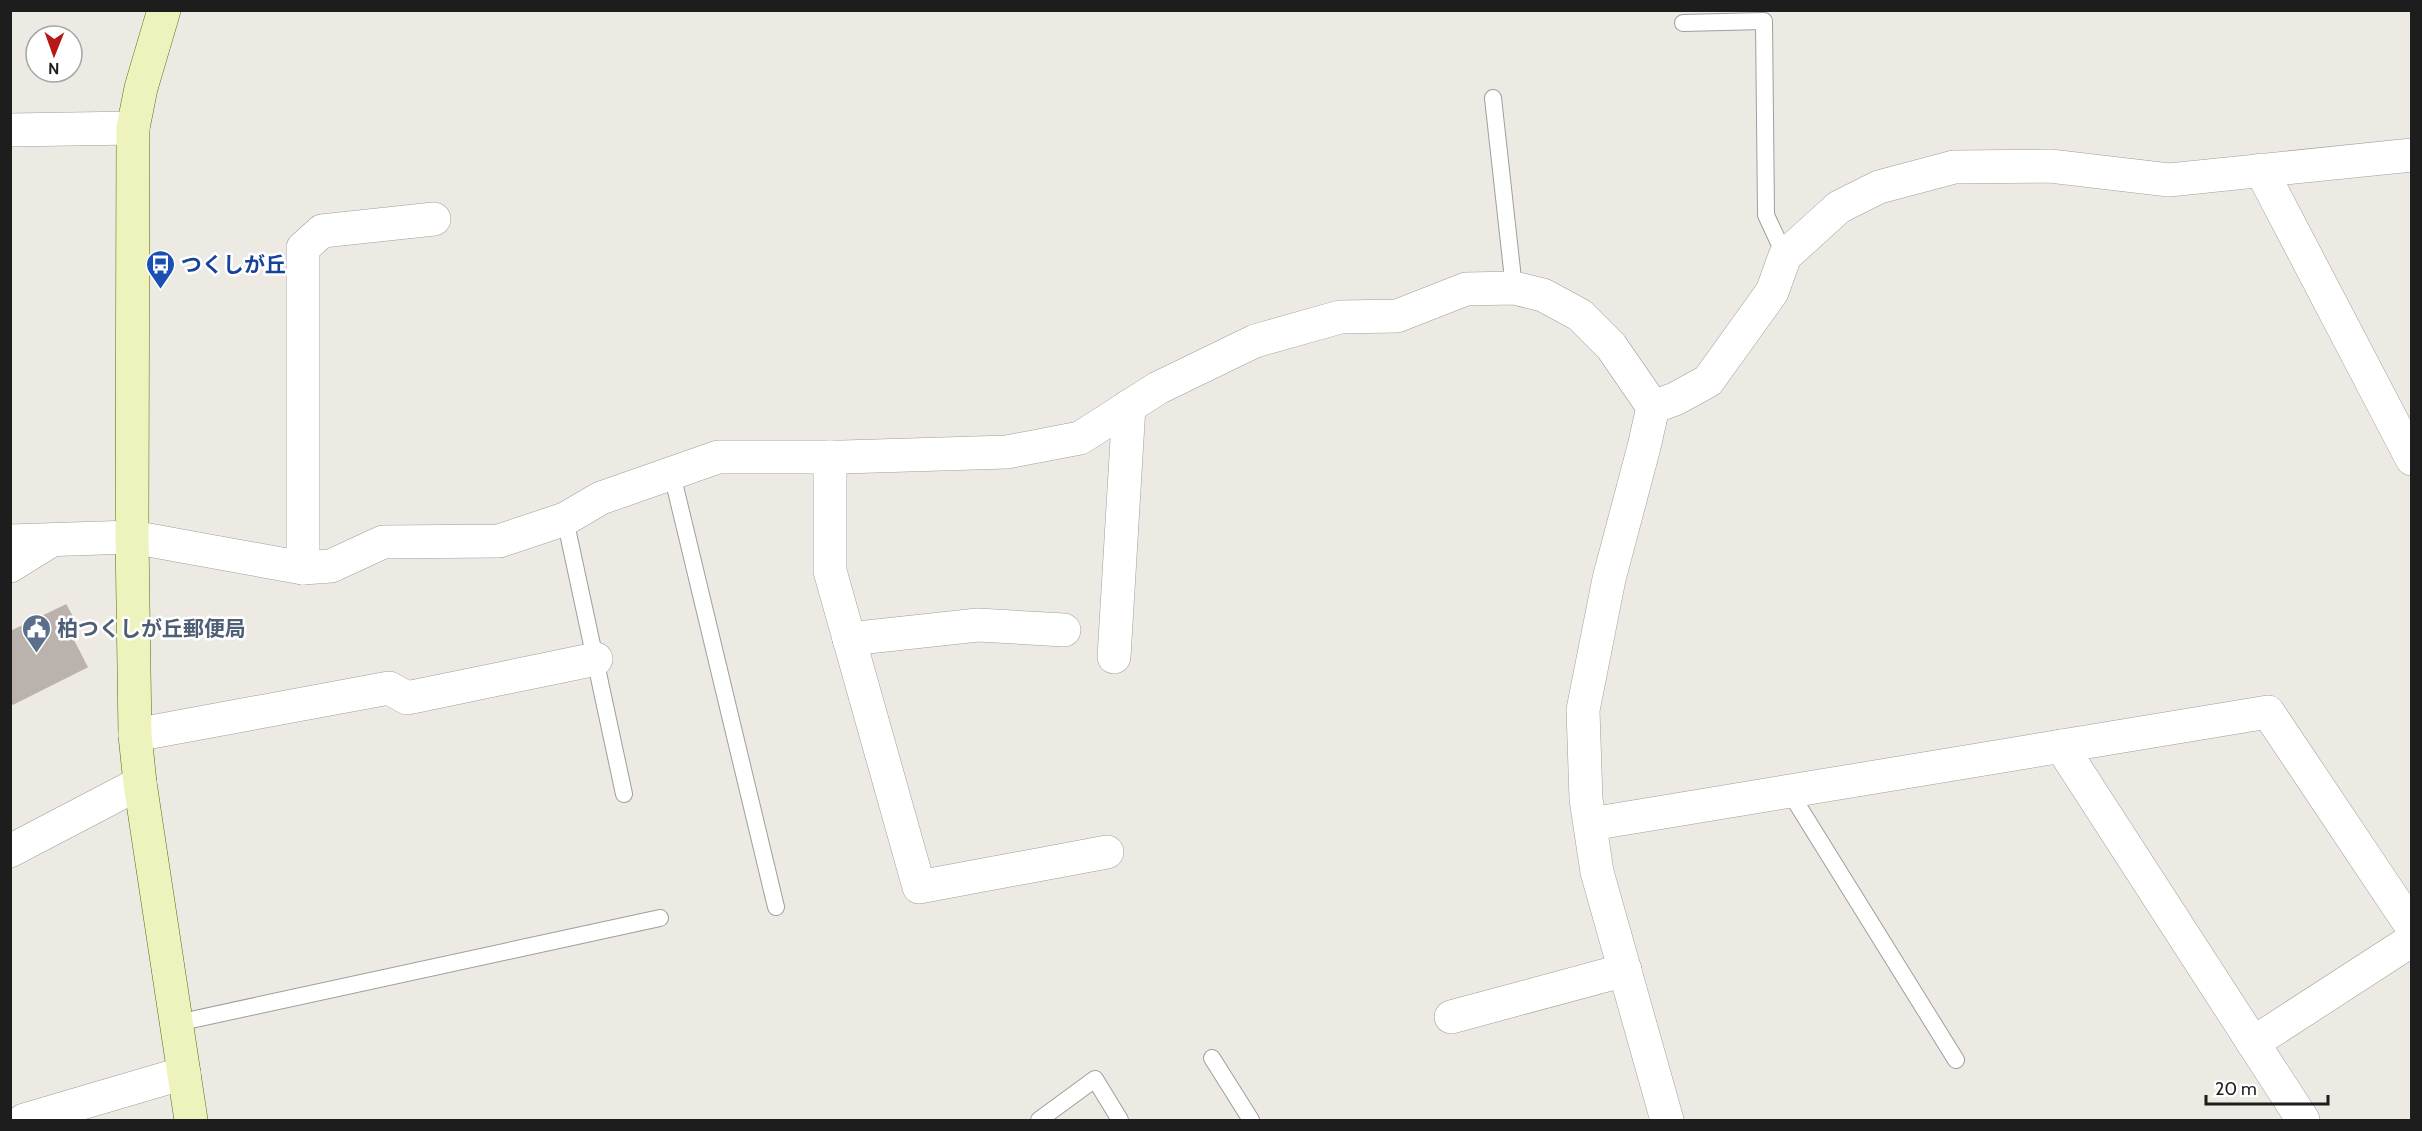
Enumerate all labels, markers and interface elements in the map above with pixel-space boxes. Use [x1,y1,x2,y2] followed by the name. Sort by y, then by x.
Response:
[24,24,84,84] north arrow
[48,59,60,78] text: N
[144,248,176,290] bus stop icon: つくしが丘
[181,252,286,277] place label: つくしが丘
[20,612,52,654] public building icon: 柏つくしが丘郵便局
[57,616,246,641] place label: 柏つくしが丘郵便局
[2206,1068,2328,1106] scale bar
[2215,1078,2257,1100] text: 20 m

